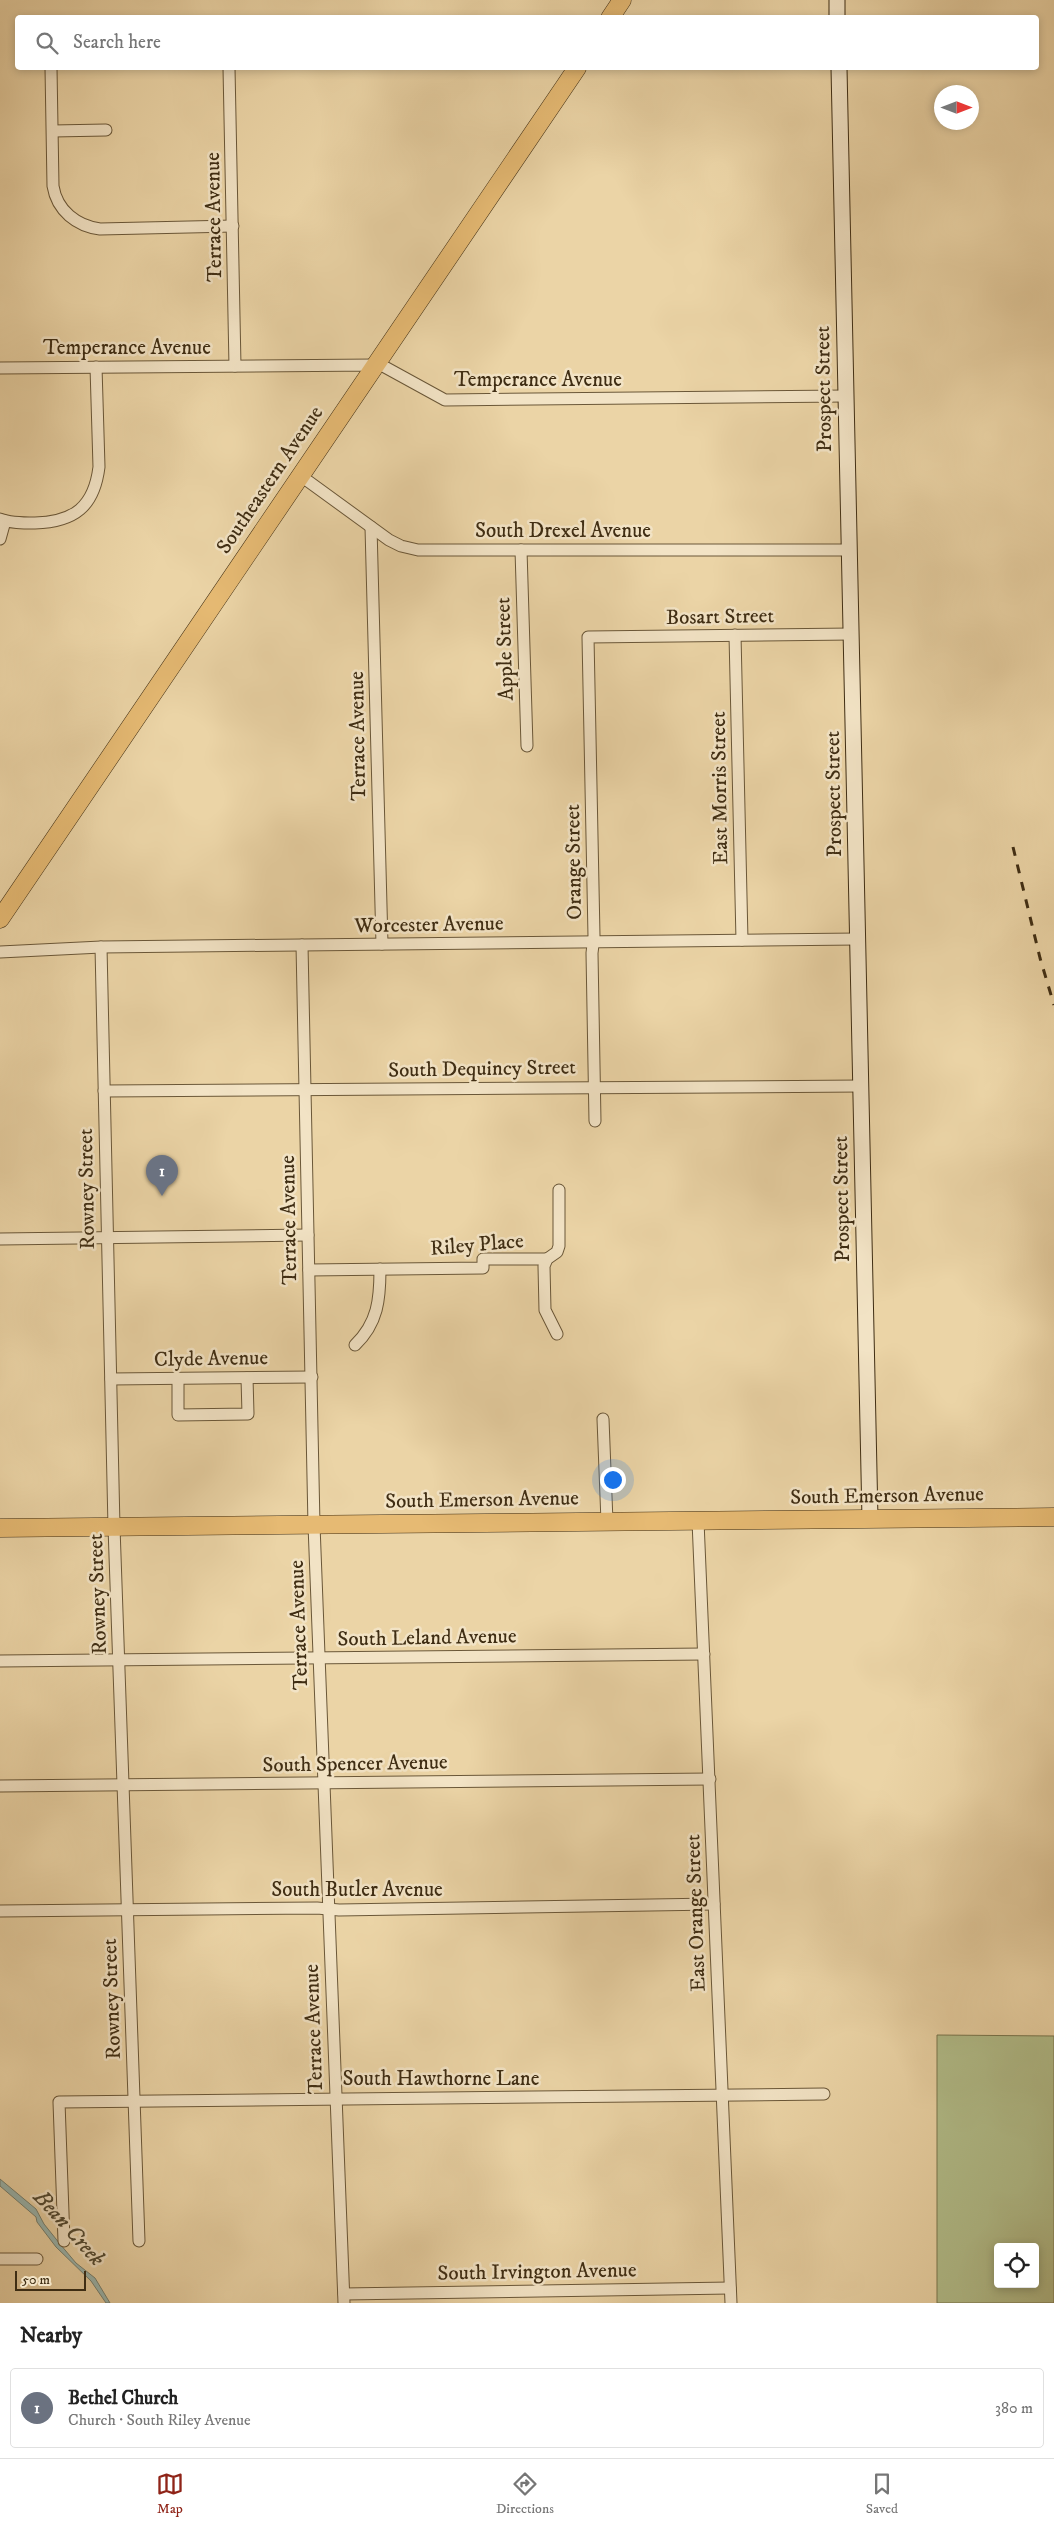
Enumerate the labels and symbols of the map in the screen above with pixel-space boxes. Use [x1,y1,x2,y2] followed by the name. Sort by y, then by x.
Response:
[934,85,979,130] north arrow
[200,152,228,282] street label: Terrace Avenue
[810,325,838,452] street label: Prospect Street
[43,335,211,361] street label: Temperance Avenue
[454,367,622,393] street label: Temperance Avenue
[211,401,329,559] street label: Southeastern Avenue
[475,518,651,544] street label: South Drexel Avenue
[490,597,520,701] street label: Apple Street
[666,603,775,631] street label: Bosart Street
[344,671,372,801] street label: Terrace Avenue
[706,711,734,865] street label: East Morris Street
[820,730,848,857] street label: Prospect Street
[560,804,588,920] street label: Orange Street
[353,911,504,939] street label: Worcester Avenue
[388,1054,576,1084] street label: South Dequincy Street
[73,1128,101,1250] street label: Rowney Street
[828,1135,856,1262] street label: Prospect Street
[146,1155,178,1196] pin: 1
[275,1155,303,1285] street label: Terrace Avenue
[429,1228,525,1262] street label: Riley Place
[154,1345,269,1373] street label: Clyde Avenue
[600,1467,626,1493] your location
[790,1481,984,1511] street label: South Emerson Avenue
[385,1485,579,1515] street label: South Emerson Avenue
[83,1533,113,1655] street label: Rowney Street
[284,1559,314,1690] street label: Terrace Avenue
[337,1623,517,1653] street label: South Leland Avenue
[262,1749,448,1779] street label: South Spencer Avenue
[680,1833,712,1992] street label: East Orange Street
[271,1877,443,1903] street label: South Butler Avenue
[97,1938,127,2060] street label: Rowney Street
[299,1963,329,2094] street label: Terrace Avenue
[343,2066,540,2092] street label: South Hawthorne Lane
[27,2184,111,2272] water label: Bean Creek
[437,2257,637,2287] street label: South Irvington Avenue
[15,2268,86,2291] scale bar

